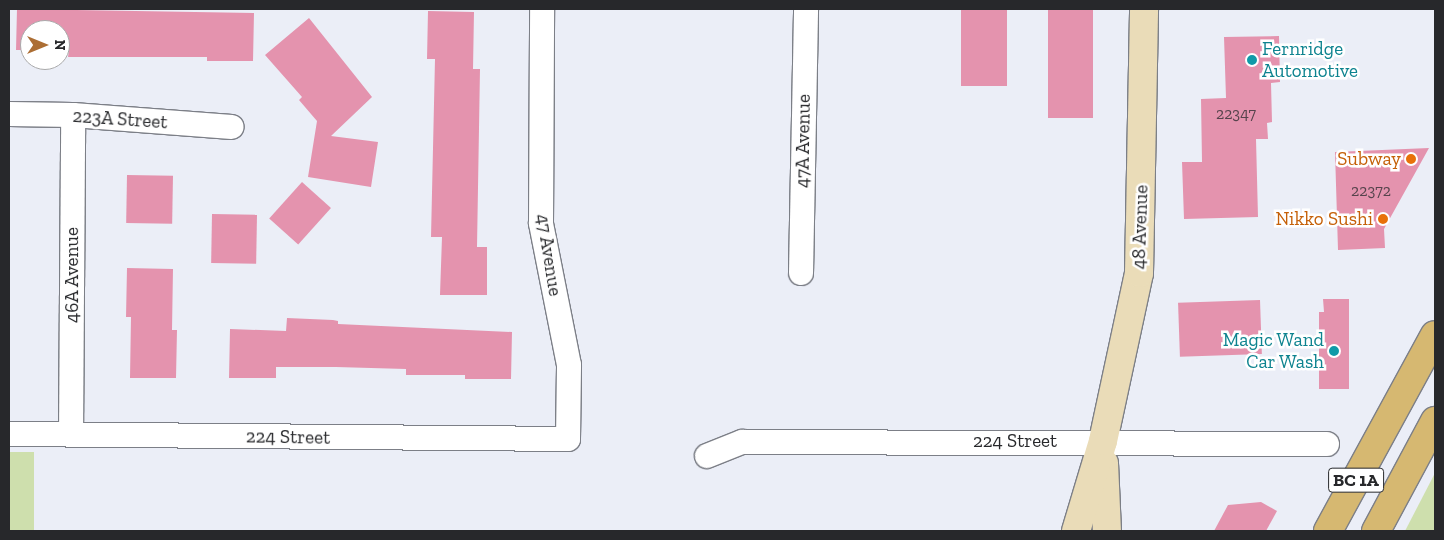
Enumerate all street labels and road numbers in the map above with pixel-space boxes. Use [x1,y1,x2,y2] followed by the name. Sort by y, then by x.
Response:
[791,93,815,189] street label: 47A Avenue
[72,104,168,134] street label: 223A Street
[1127,184,1153,270] street label: 48 Avenue
[531,212,567,298] street label: 47 Avenue
[61,226,83,324] street label: 46A Avenue
[246,425,330,449] street label: 224 Street
[973,430,1057,452] street label: 224 Street
[1327,464,1385,496] road number: BC 1A

